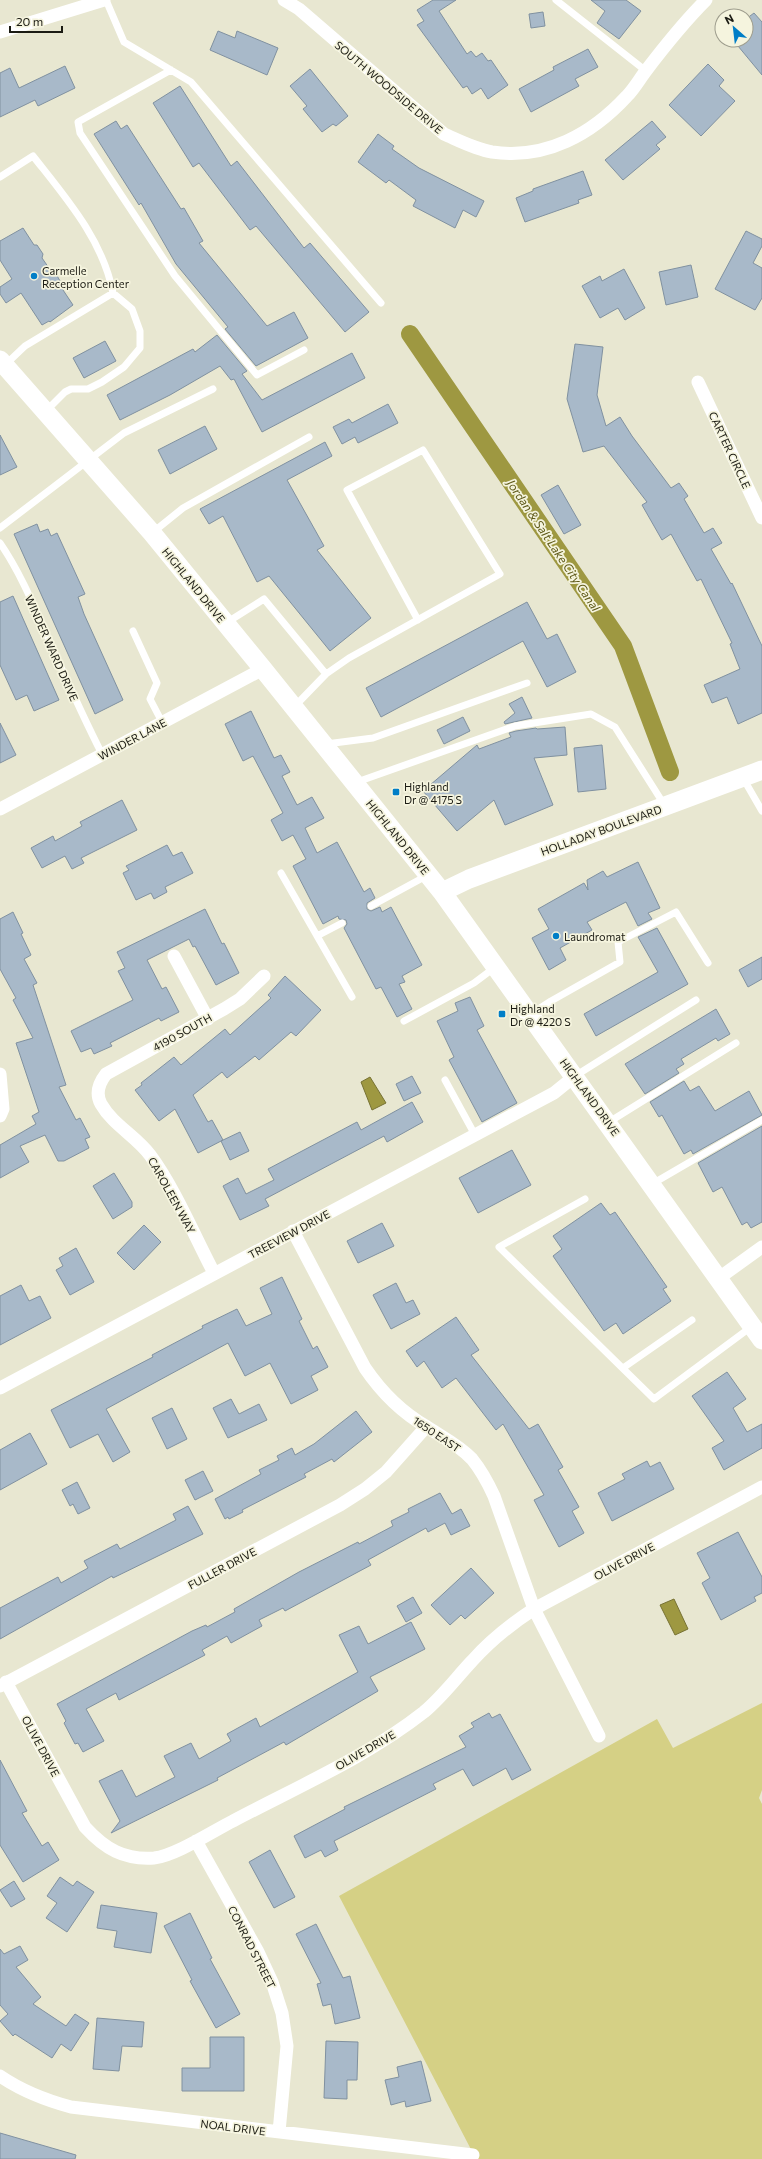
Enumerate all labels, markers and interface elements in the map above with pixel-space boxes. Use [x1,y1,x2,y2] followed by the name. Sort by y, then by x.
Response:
[10,8,62,34] scale bar
[714,8,754,48] north arrow
[722,11,736,26] text: N
[16,14,43,28] text: 20 m
[332,38,446,136] street label: SOUTH WOODSIDE DRIVE
[42,264,130,290] place label: Carmelle Reception Center
[29,271,39,281] marker: Carmelle Reception Center
[706,409,754,491] street label: CARTER CIRCLE
[503,476,604,615] water label: Jordan & Salt Lake City Canal
[160,545,228,625] street label: HIGHLAND DRIVE
[23,593,81,703] street label: WINDER WARD DRIVE
[96,716,168,762] street label: WINDER LANE
[404,780,462,806] place label: Highland Dr @ 4175 S
[391,787,401,797] marker: Highland Dr @ 4175 S
[364,797,432,877] street label: HIGHLAND DRIVE
[539,802,663,858] street label: HOLLADAY BOULEVARD
[564,930,626,943] place label: Laundromat
[551,931,561,941] marker: Laundromat
[510,1002,571,1028] place label: Highland Dr @ 4220 S
[497,1009,507,1019] marker: Highland Dr @ 4220 S
[150,1010,214,1054] street label: 4190 SOUTH
[558,1056,622,1138] street label: HIGHLAND DRIVE
[146,1155,198,1235] street label: CAROLEEN WAY
[246,1207,332,1261] street label: TREEVIEW DRIVE
[411,1413,463,1455] street label: 1650 EAST
[591,1539,657,1583] street label: OLIVE DRIVE
[186,1545,258,1591] street label: FULLER DRIVE
[19,1713,63,1779] street label: OLIVE DRIVE
[333,1728,397,1772] street label: OLIVE DRIVE
[226,1904,278,1990] street label: CONRAD STREET
[200,2117,266,2137] street label: NOAL DRIVE

